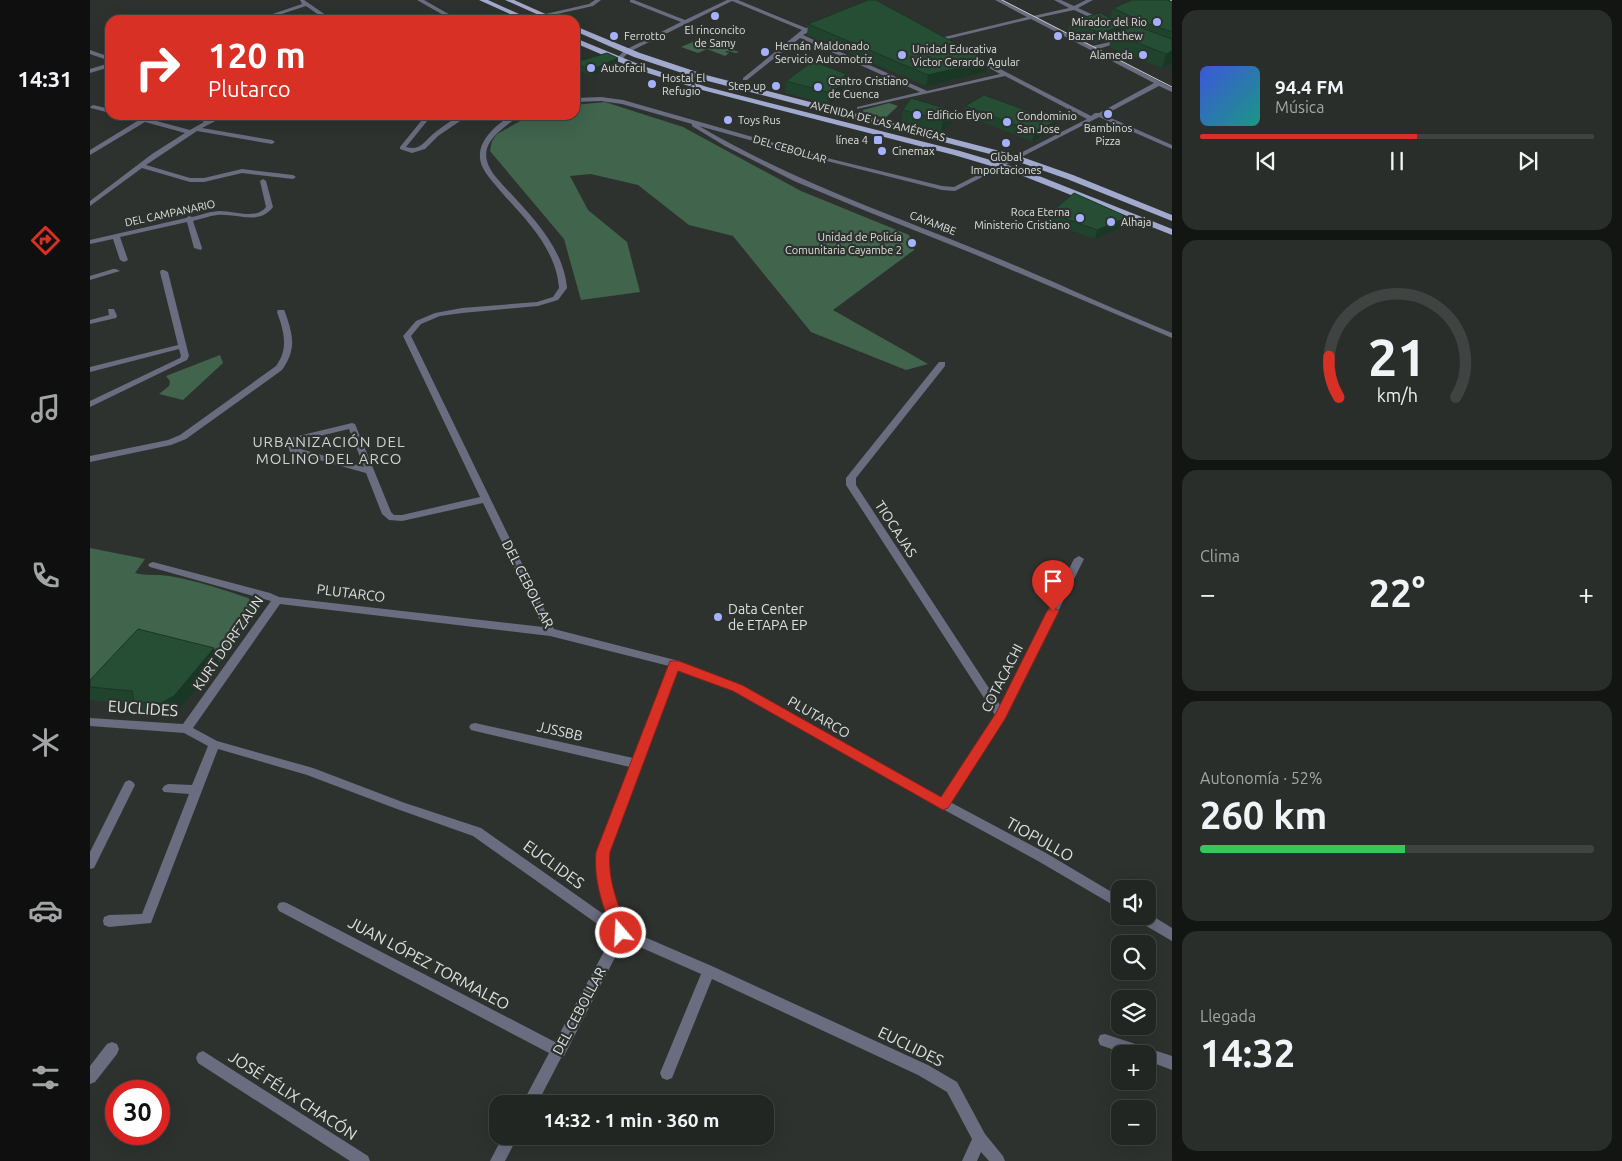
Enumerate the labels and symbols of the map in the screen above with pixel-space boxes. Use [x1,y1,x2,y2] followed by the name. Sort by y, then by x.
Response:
[709,10,721,22] marker: El rinconcito de Samy
[1072,16,1147,28] place label: Mirador del Rio
[1151,16,1163,28] marker: Mirador del Rio
[684,24,746,49] place label: El rinconcito de Samy
[608,30,620,42] marker: Ferrotto
[624,30,666,42] place label: Ferrotto
[1052,30,1064,42] marker: Bazar Matthew
[1068,30,1143,42] place label: Bazar Matthew
[775,40,872,65] place label: Hernán Maldonado Servicio Automotriz
[912,43,1021,68] place label: Unidad Educativa Victor Gerardo Agular
[759,46,771,58] marker: Hernán Maldonado Servicio Automotriz
[896,49,908,61] marker: Unidad Educativa Victor Gerardo Agular
[1090,49,1133,61] place label: Alameda
[1137,49,1149,61] marker: Alameda
[585,62,597,74] marker: Autofacil
[601,62,646,74] place label: Autofacil
[662,72,705,97] place label: Hostal El Refugio
[828,75,908,100] place label: Centro Cristiano de Cuenca
[646,78,658,90] marker: Hostal El Refugio
[728,80,766,92] place label: Step up
[770,80,782,92] marker: Step up
[812,81,824,93] marker: Centro Cristiano de Cuenca
[809,97,947,144] street label: AVENIDA DE LAS AMÉRICAS
[1102,108,1114,120] marker: Bambinos Pizza
[911,109,923,121] marker: Edificio Elyon
[927,109,993,121] place label: Edificio Elyon
[1017,110,1077,135] place label: Condominio San Jose
[722,114,734,126] marker: Toys Rus
[738,114,781,126] place label: Toys Rus
[1001,116,1013,128] marker: Condominio San Jose
[1084,122,1133,147] place label: Bambinos Pizza
[752,133,828,165] street label: DEL CEBOLLAR
[836,134,868,146] place label: línea 4
[872,134,884,146] marker: línea 4
[1000,137,1012,149] marker: Global Importaciones
[876,145,888,157] marker: Cinemax
[892,145,935,157] place label: Cinemax
[971,151,1042,176] place label: Global Importaciones
[124,198,216,228] street label: DEL CAMPANARIO
[974,206,1070,231] place label: Roca Eterna Ministerio Cristiano
[908,209,958,237] street label: CAYAMBE
[1074,212,1086,224] marker: Roca Eterna Ministerio Cristiano
[1105,216,1117,228] marker: Alhaja
[1121,216,1151,228] place label: Alhaja
[785,231,902,256] place label: Unidad de Policía Comunitaria Cayambe 2
[906,237,918,249] marker: Unidad de Policía Comunitaria Cayambe 2
[252,433,406,467] district label: URBANIZACIÓN DEL MOLINO DEL ARCO
[872,498,920,560] street label: TIOCAJAS
[499,537,557,631] street label: DEL CEBOLLAR
[1032,560,1074,611] pin
[316,581,386,605] street label: PLUTARCO
[189,593,267,693] street label: KURT DORFZAUN
[728,601,807,633] place label: Data Center de ETAPA EP
[712,611,724,623] marker: Data Center de ETAPA EP
[978,641,1026,715] street label: COTACACHI
[785,693,853,741] street label: PLUTARCO
[107,697,179,719] street label: EUCLIDES
[536,718,584,744] street label: JJSSBB
[1003,813,1077,865] street label: TIOPULLO
[520,836,588,892] street label: EUCLIDES
[594,906,646,958] position arrow
[345,912,513,1013] street label: JUAN LÓPEZ TORMALEO
[549,964,609,1057] street label: DEL CEBOLLAR
[875,1022,947,1070] street label: EUCLIDES
[226,1045,362,1143] street label: JOSÉ FÉLIX CHACÓN
[105,1080,170,1145] speed limit sign: 30

